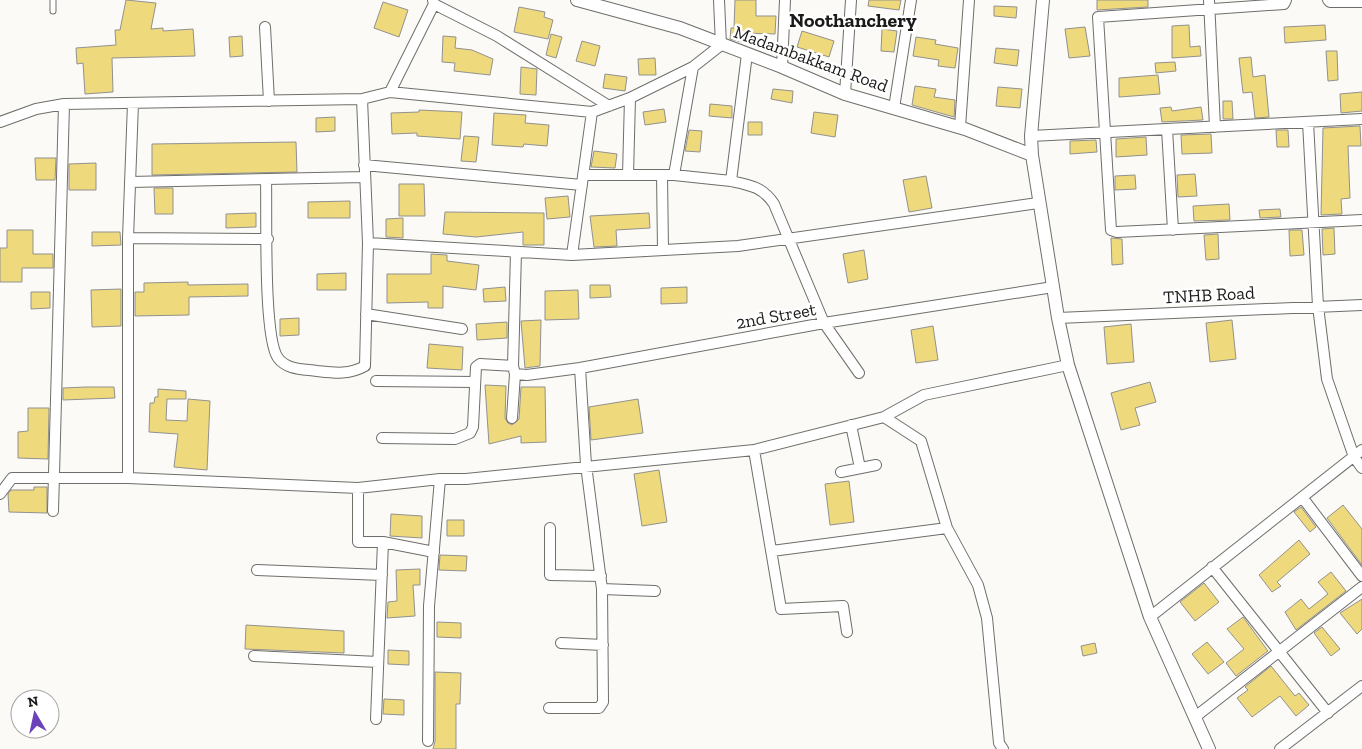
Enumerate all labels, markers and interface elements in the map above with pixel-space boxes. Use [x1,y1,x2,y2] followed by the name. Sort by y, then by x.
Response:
[789,8,917,32] district label: Noothanchery
[731,21,891,97] street label: Madambakkam Road
[1163,282,1255,308] street label: TNHB Road
[734,298,818,334] street label: 2nd Street
[10,689,60,739] north arrow
[26,692,40,711] text: N

